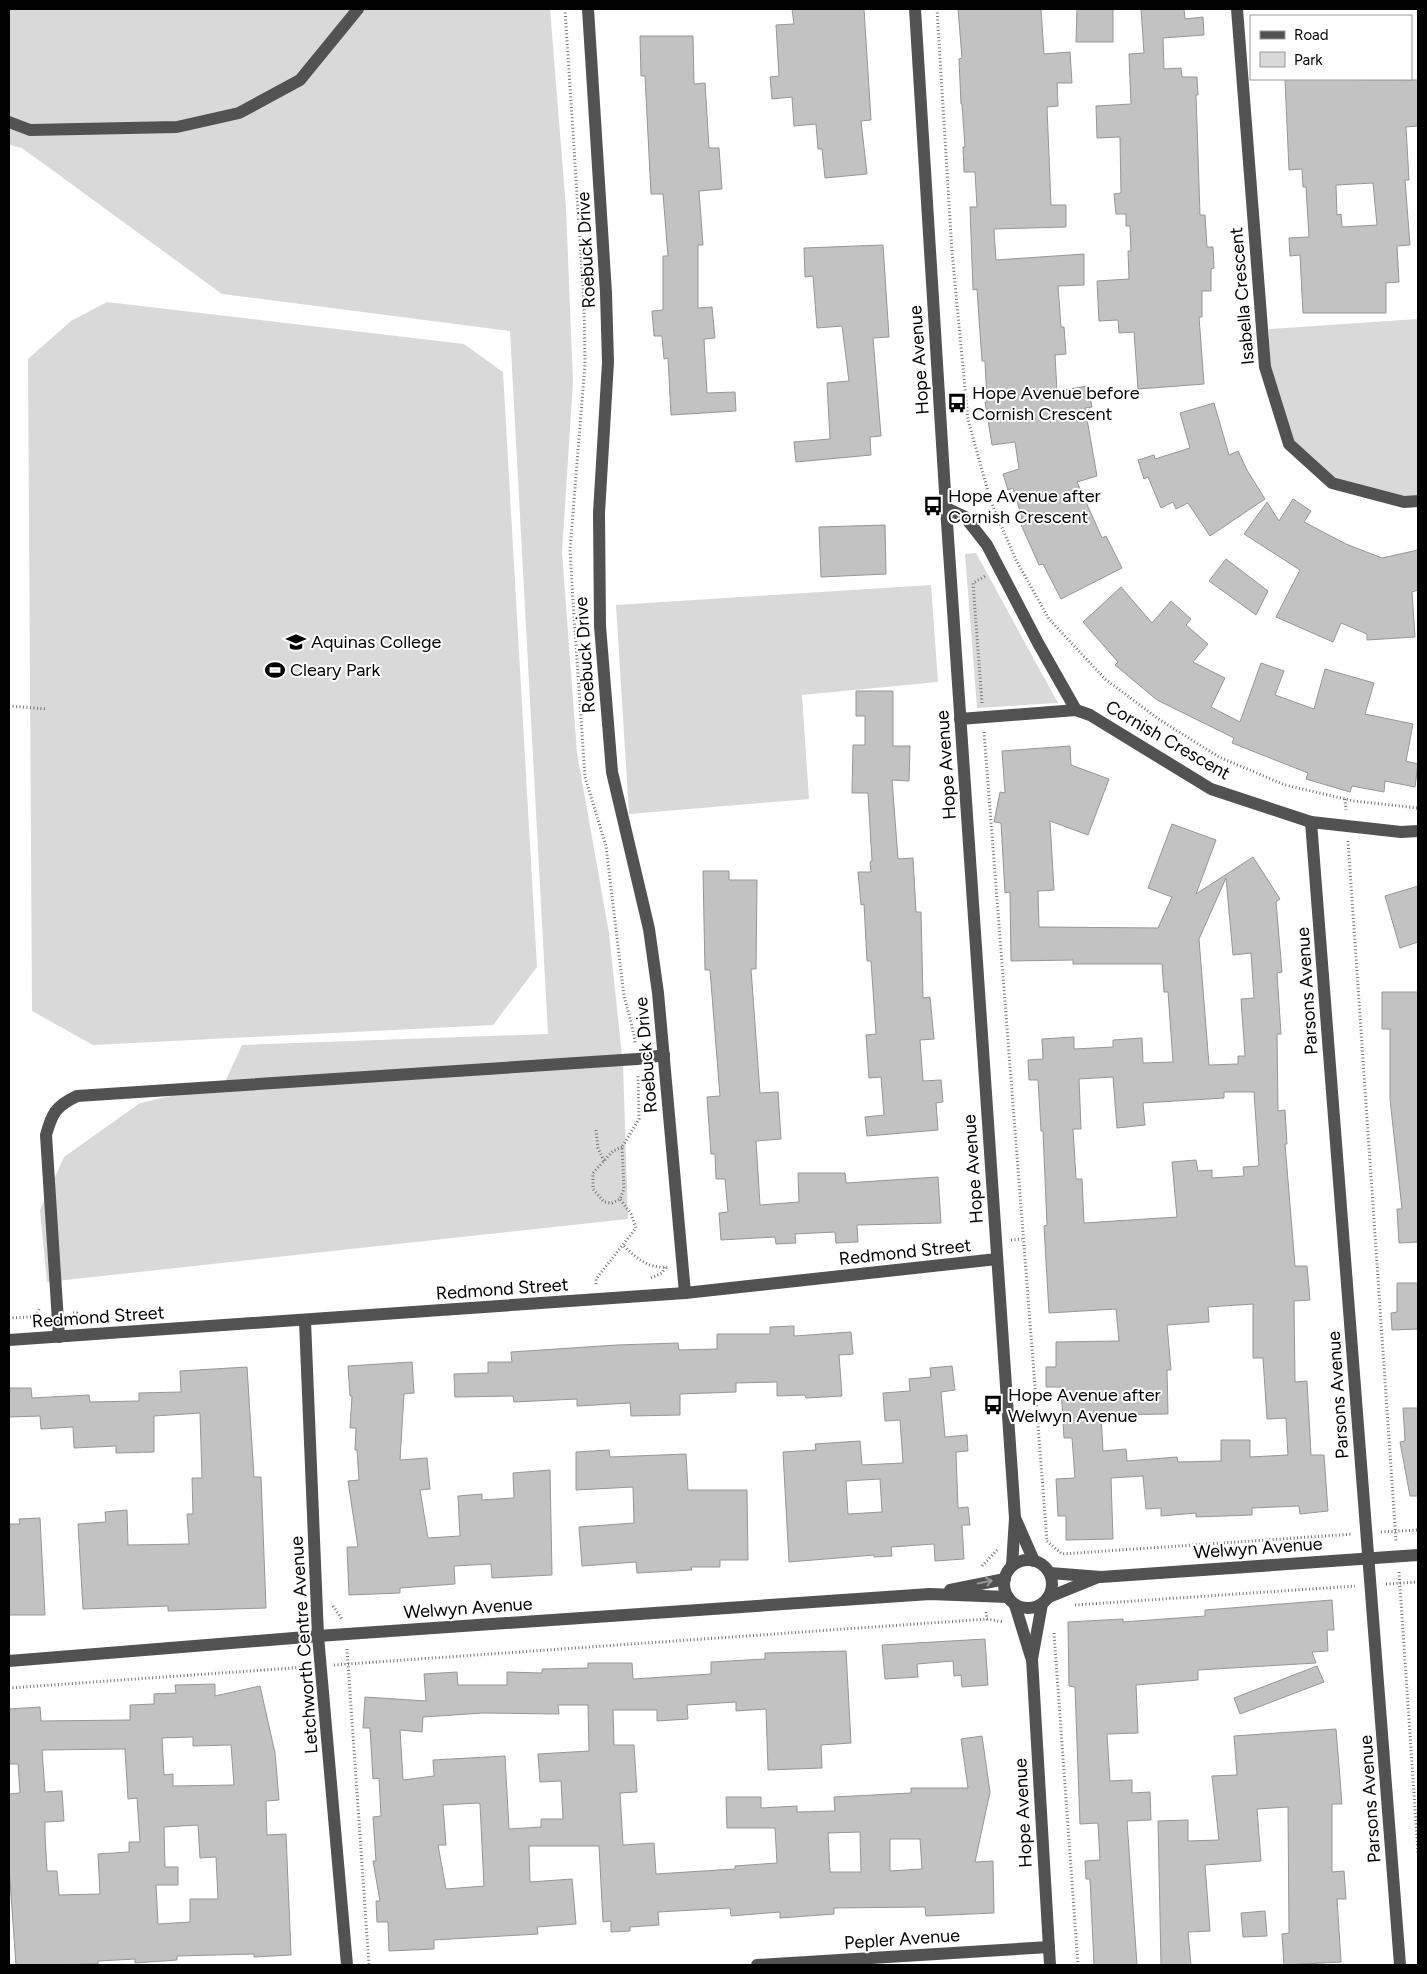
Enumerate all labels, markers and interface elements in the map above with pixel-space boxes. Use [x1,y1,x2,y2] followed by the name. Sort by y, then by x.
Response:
[1250,15,1412,80] legend
[1294,26,1329,44] text: Road
[1294,51,1323,69] text: Park
[572,191,600,309] street label: Roebuck Drive
[1225,226,1259,366] street label: Isabella Crescent
[904,304,934,416] street label: Hope Avenue
[972,382,1140,425] place label: Hope Avenue before Cornish Crescent
[946,392,968,414] bus stop icon: Hope Avenue before Cornish Crescent
[948,485,1101,528] place label: Hope Avenue after Cornish Crescent
[922,495,944,517] bus stop icon: Hope Avenue after Cornish Crescent
[570,596,600,714] street label: Roebuck Drive
[285,631,307,653] school or university icon: Aquinas College
[311,631,441,653] place label: Aquinas College
[264,659,286,681] sports icon: Cleary Park
[290,659,380,681] place label: Cleary Park
[1102,695,1234,785] street label: Cornish Crescent
[931,709,961,821] street label: Hope Avenue
[1292,926,1322,1056] street label: Parsons Avenue
[630,996,662,1114] street label: Roebuck Drive
[958,1113,988,1225] street label: Hope Avenue
[838,1234,972,1270] street label: Redmond Street
[435,1273,569,1305] street label: Redmond Street
[31,1301,165,1333] street label: Redmond Street
[1323,1330,1353,1460] street label: Parsons Avenue
[1008,1384,1161,1427] place label: Hope Avenue after Welwyn Avenue
[982,1394,1004,1416] bus stop icon: Hope Avenue after Welwyn Avenue
[1193,1533,1323,1563] street label: Welwyn Avenue
[285,1535,323,1755] street label: Letchworth Centre Avenue
[976,1577,992,1587] one-way arrow
[403,1593,533,1623] street label: Welwyn Avenue
[1355,1734,1385,1864] street label: Parsons Avenue
[1009,1757,1037,1868] street label: Hope Avenue
[843,1924,961,1954] street label: Pepler Avenue

